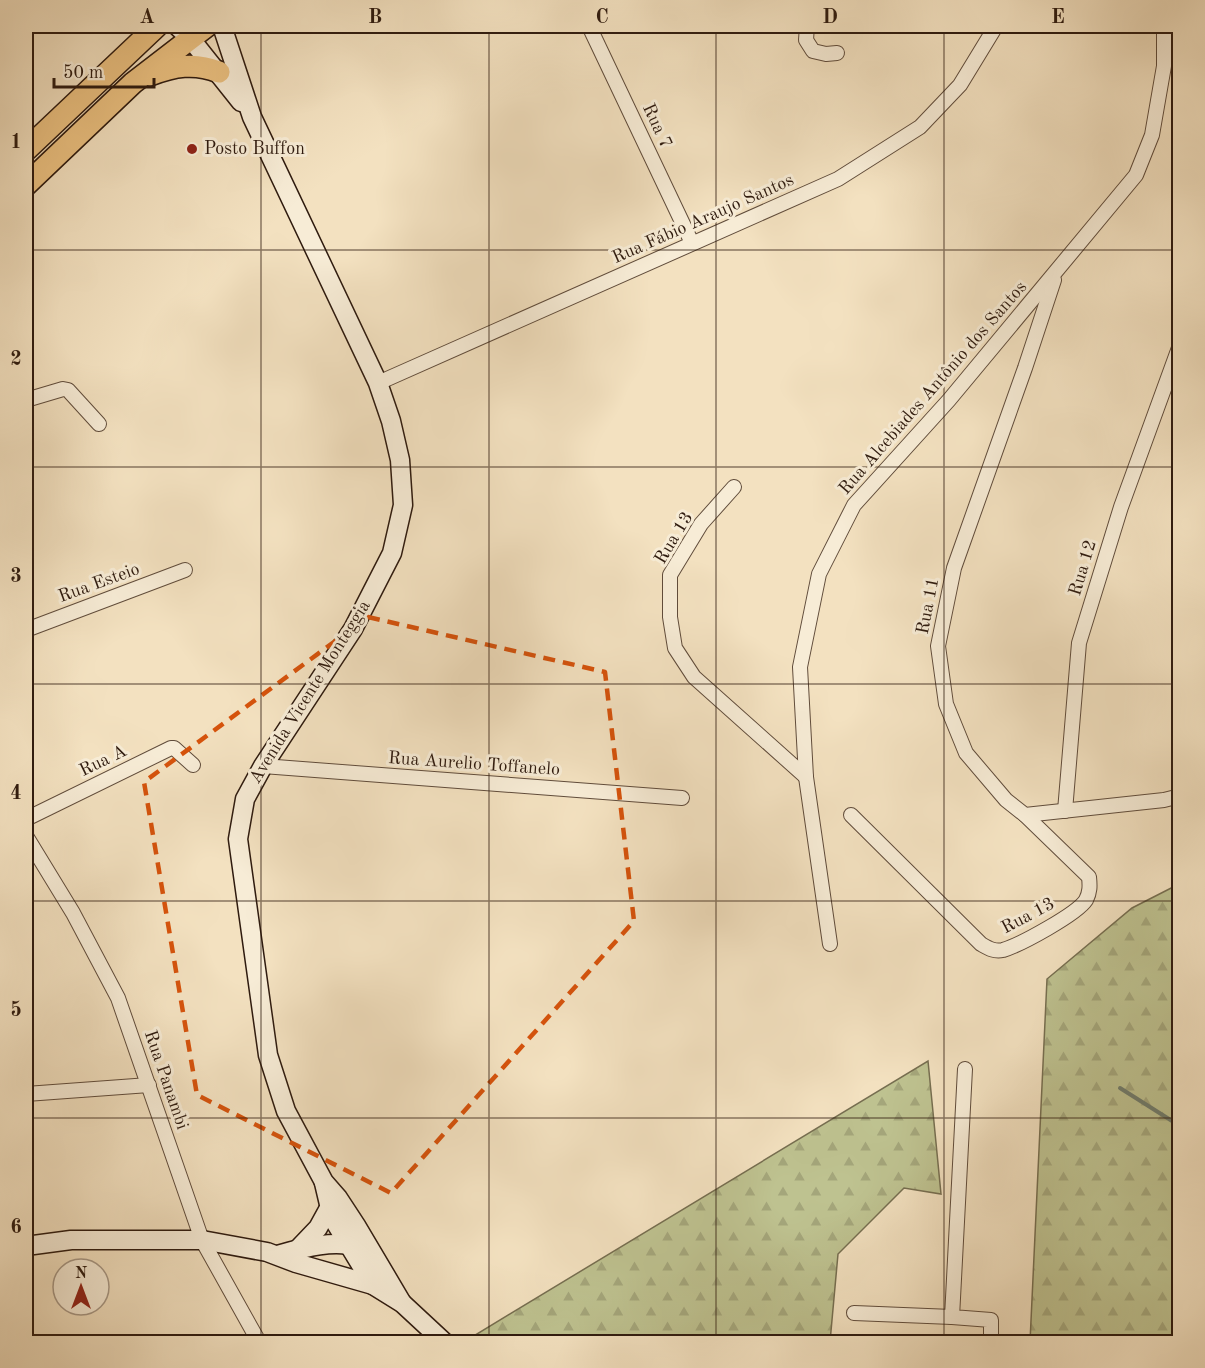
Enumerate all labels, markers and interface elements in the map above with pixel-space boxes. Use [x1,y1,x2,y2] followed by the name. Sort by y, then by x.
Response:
[139,8,155,28] text: A
[368,8,382,28] text: B
[595,8,609,28] text: C
[822,8,838,28] text: D
[1051,8,1065,28] text: E
[54,51,154,89] scale bar
[63,64,103,82] text: 50 m
[639,101,675,151] street label: Rua 7
[10,133,22,153] text: 1
[204,140,305,158] place label: Posto Buffon
[185,142,199,156] marker: Posto Buffon
[610,171,797,267] street label: Rua Fábio Araujo Santos
[836,278,1030,498] street label: Rua Alcebiades Antônio dos Santos
[10,350,22,370] text: 2
[652,509,696,567] street label: Rua 13
[1066,538,1100,598] street label: Rua 12
[56,560,142,606] street label: Rua Esteio
[10,567,22,587] text: 3
[914,576,942,636] street label: Rua 11
[246,597,374,787] street label: Avenida Vicente Monteggia
[77,742,130,780] street label: Rua A
[387,749,561,779] street label: Rua Aurelio Toffanelo
[10,784,22,804] text: 4
[998,895,1058,937] street label: Rua 13
[10,1000,22,1021] text: 5
[141,1028,191,1132] street label: Rua Panambi
[10,1218,22,1238] text: 6
[51,1257,111,1317] north arrow
[75,1266,88,1282] text: N

